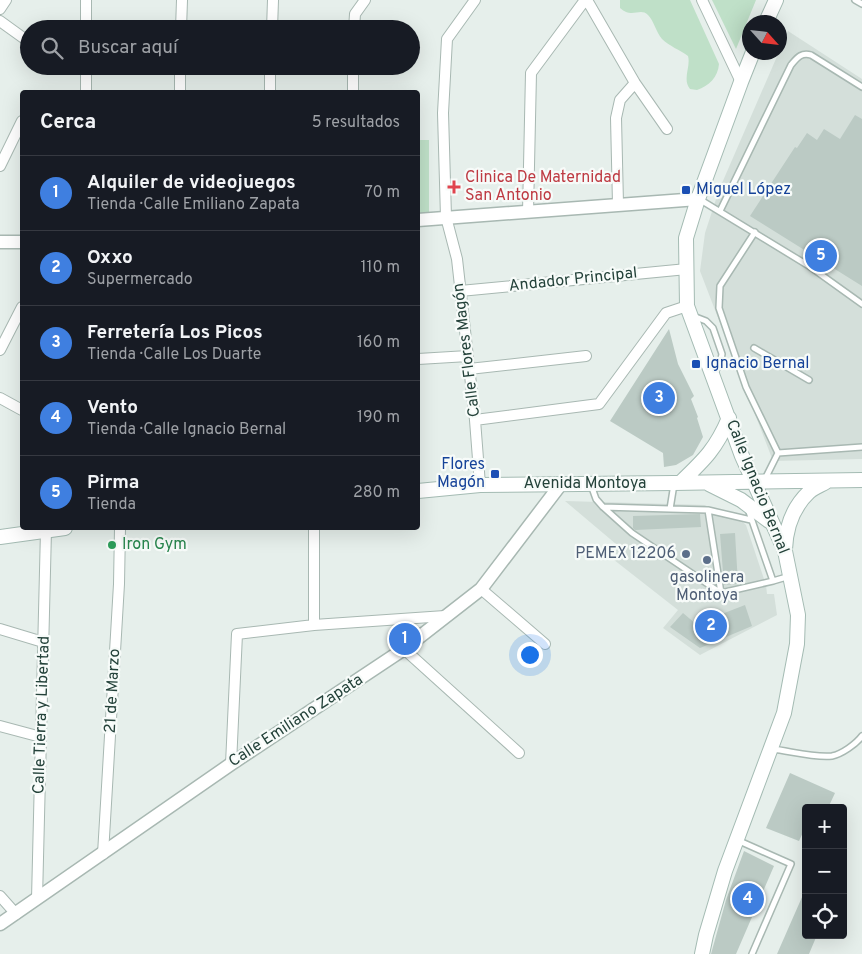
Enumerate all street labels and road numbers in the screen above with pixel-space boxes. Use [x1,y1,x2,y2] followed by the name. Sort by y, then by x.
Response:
[508,263,638,297] street label: Andador Principal
[449,282,485,418] street label: Calle Flores Magón
[721,417,793,557] street label: Calle Ignacio Bernal
[524,474,647,494] street label: Avenida Montoya
[29,635,55,795] street label: Calle Tierra y Libertad
[101,648,125,734] street label: 21 de Marzo
[225,670,367,772] street label: Calle Emiliano Zapata

